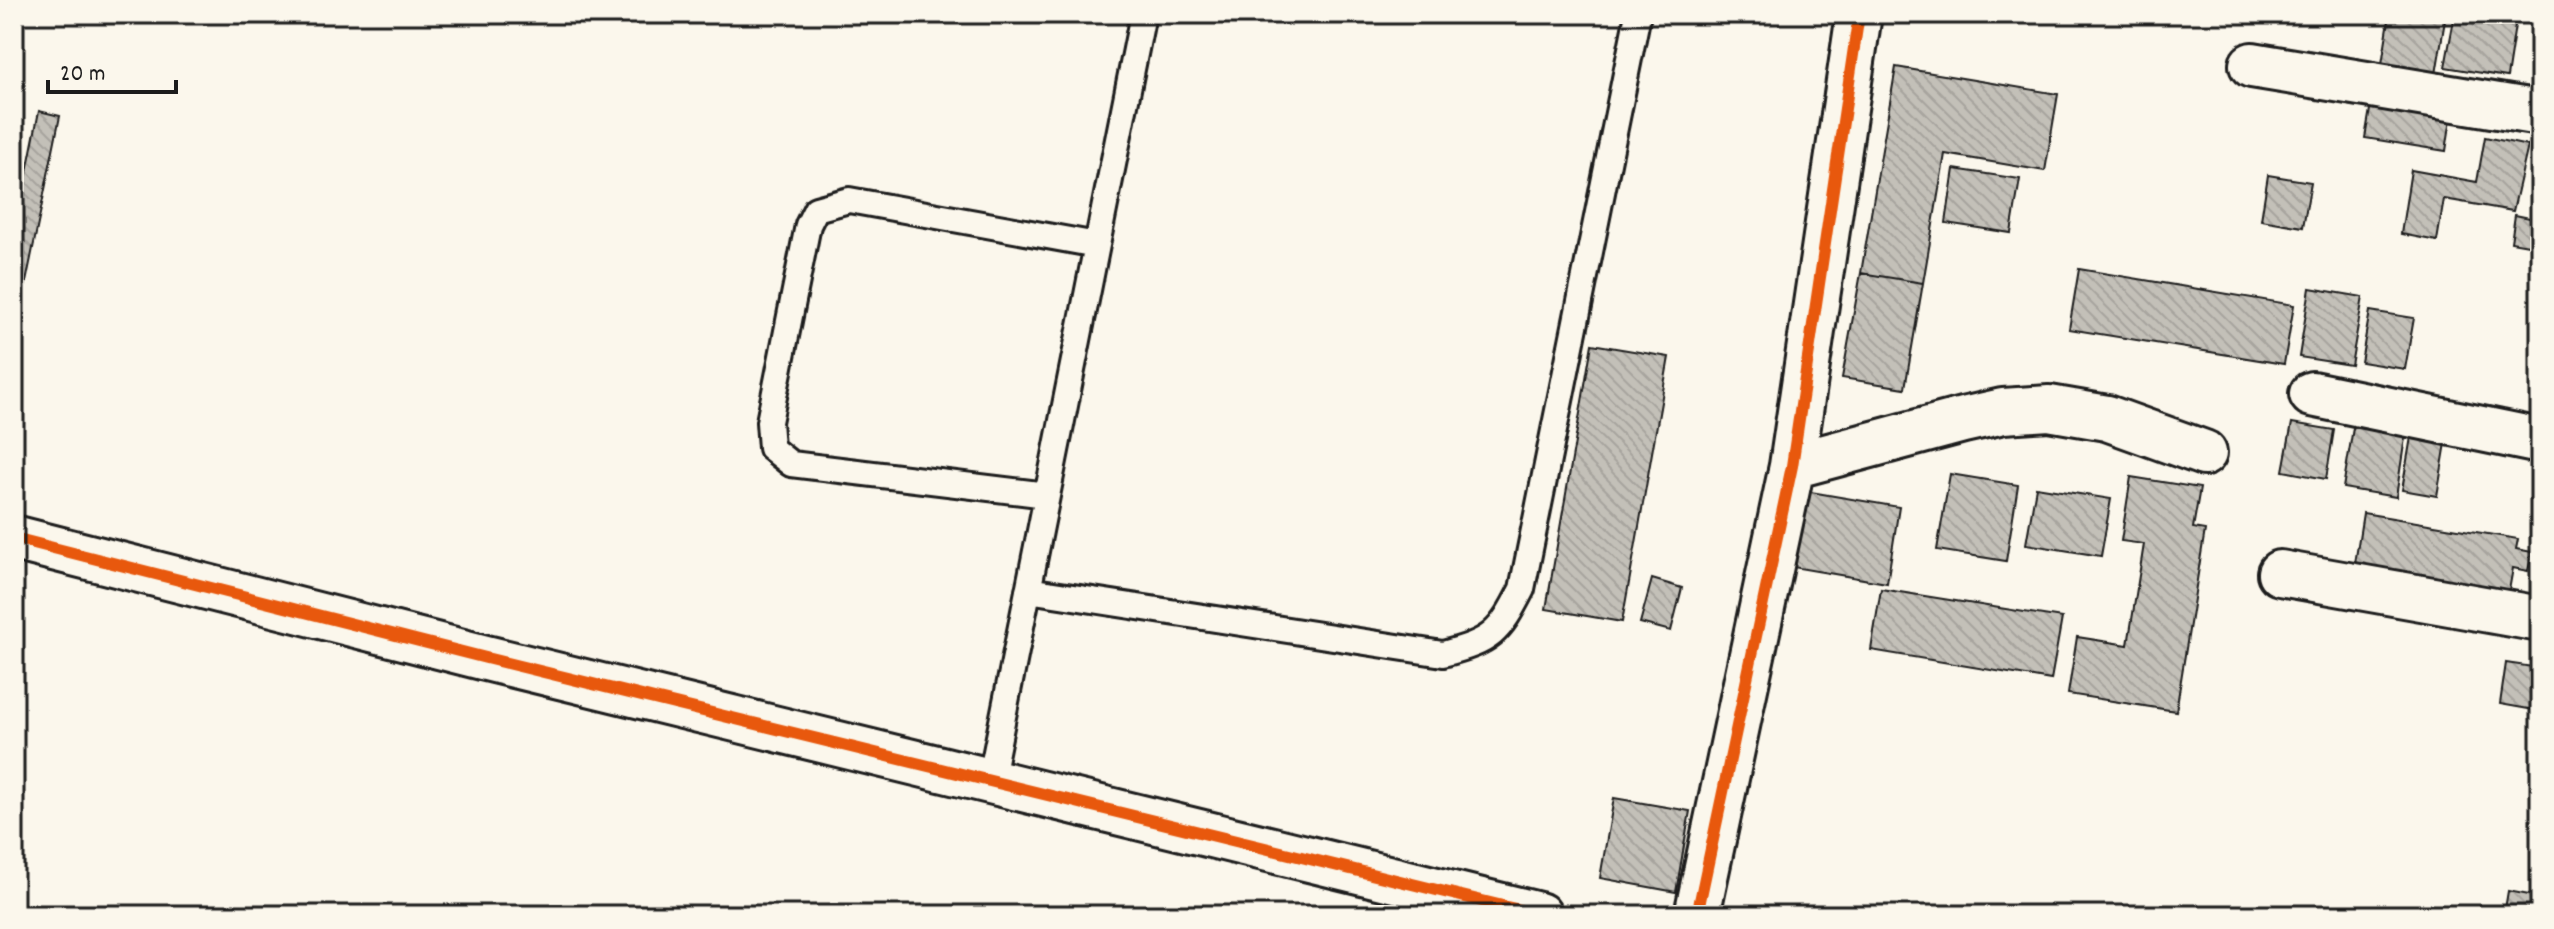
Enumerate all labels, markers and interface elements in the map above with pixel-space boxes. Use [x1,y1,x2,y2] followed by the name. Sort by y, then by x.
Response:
[48,44,176,94] scale bar
[60,58,106,92] text: 20 m

